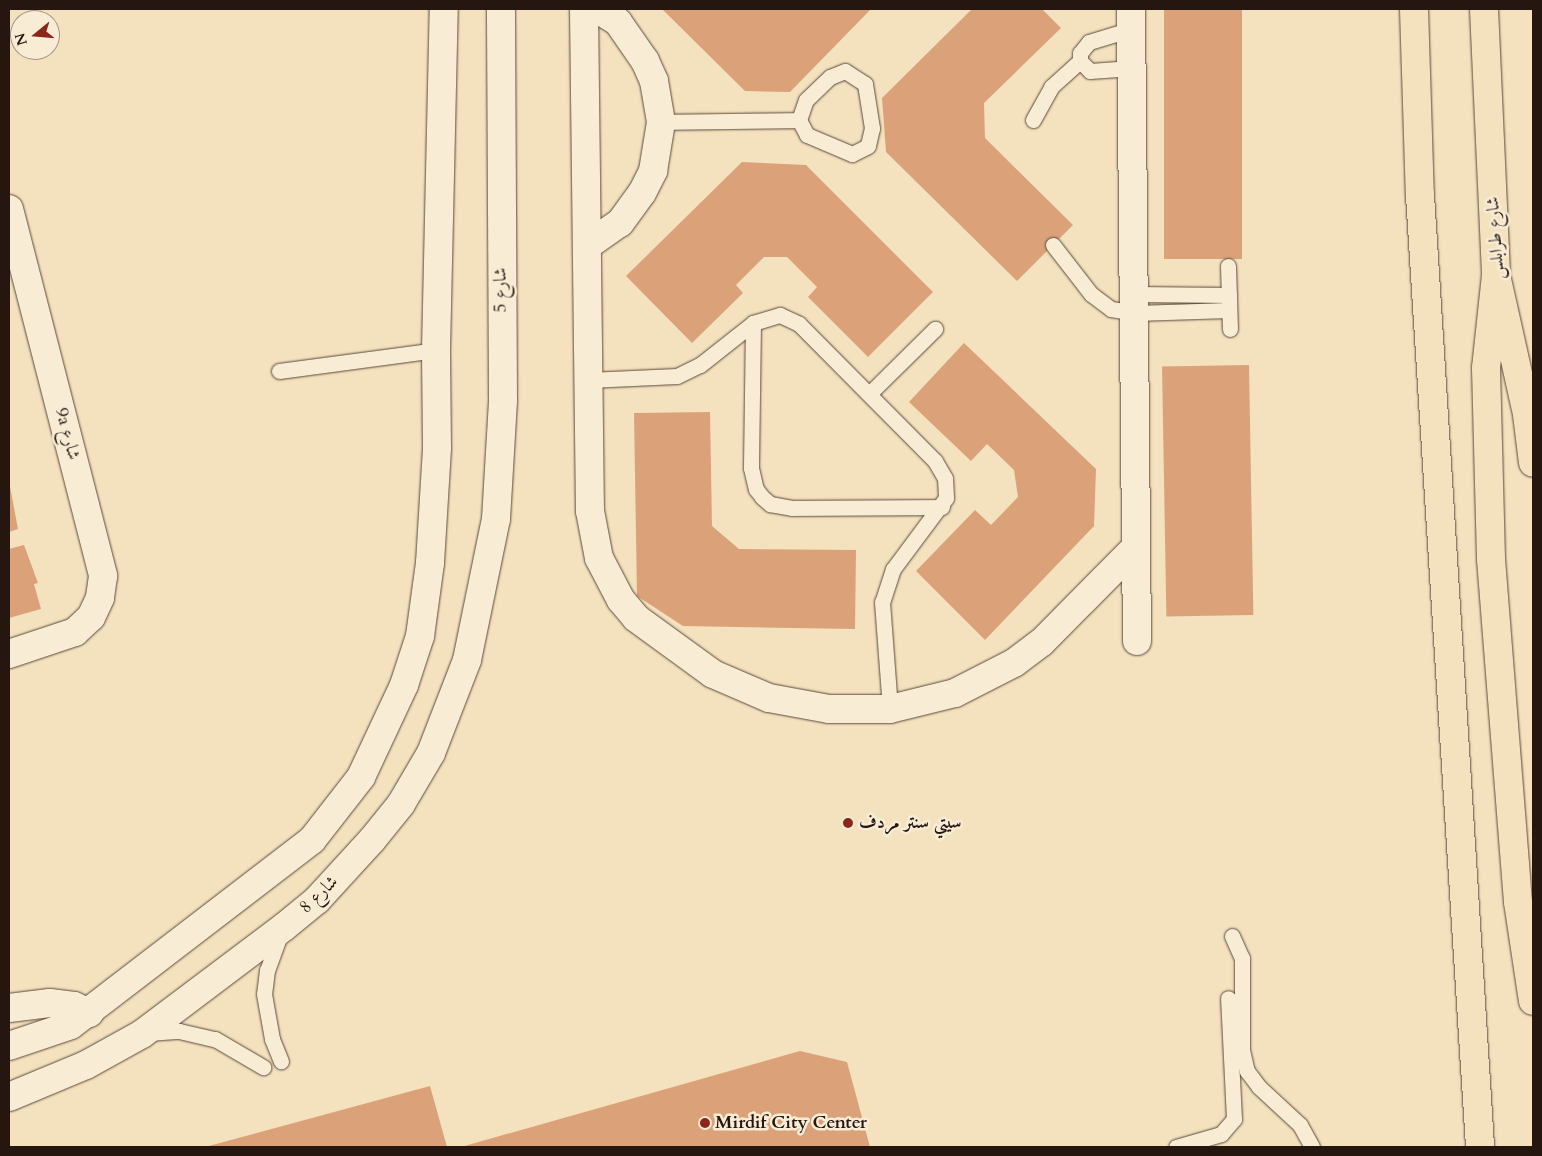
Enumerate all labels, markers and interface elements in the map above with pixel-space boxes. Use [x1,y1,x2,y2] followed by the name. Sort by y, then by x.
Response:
[10,10,60,60] north arrow
[10,31,32,48] text: N
[1482,196,1510,280] street label: شارع طرابلس
[490,267,512,313] street label: شارع 5
[50,406,84,462] street label: 9a شارع
[859,812,961,834] place label: سيتي سنتر مردف
[841,816,855,830] marker: سيتي سنتر مردف
[295,871,343,919] street label: شارع 8
[715,1112,867,1134] place label: Mirdif City Center
[699,1117,711,1129] marker: Mirdif City Center

